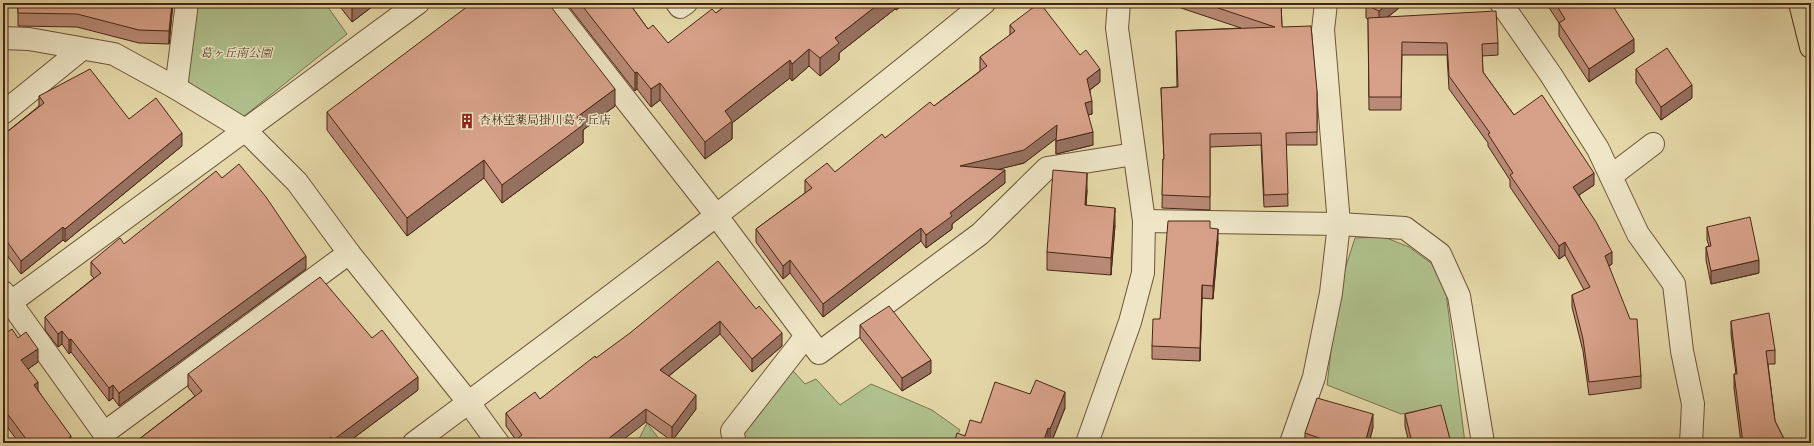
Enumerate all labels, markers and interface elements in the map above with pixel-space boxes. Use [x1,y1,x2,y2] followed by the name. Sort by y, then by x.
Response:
[200,46,274,60] park label: 葛ヶ丘南公園
[458,112,476,130] building icon: 杏林堂薬局掛川葛ヶ丘店
[479,113,611,127] place label: 杏林堂薬局掛川葛ヶ丘店

